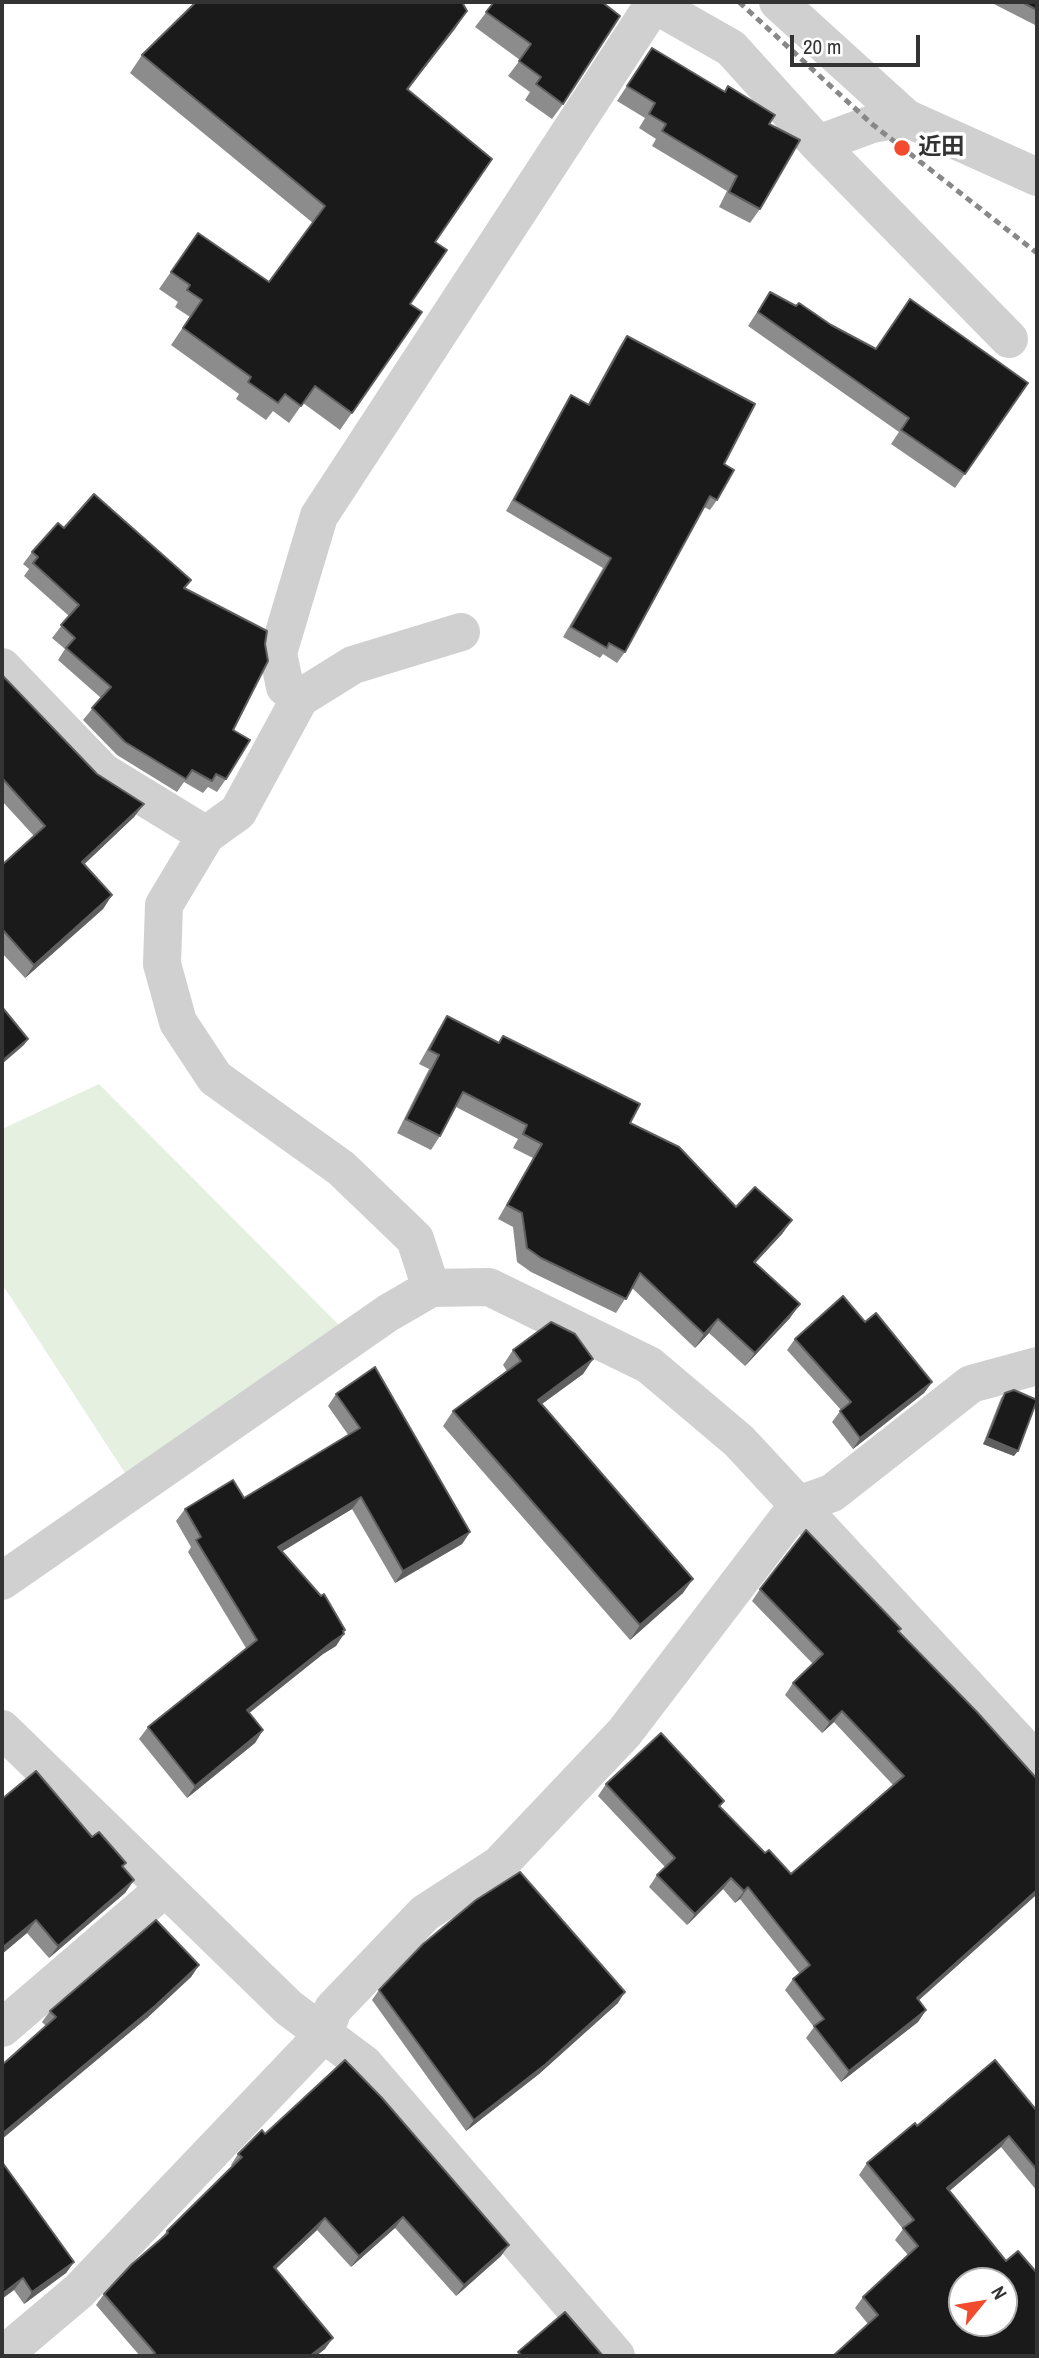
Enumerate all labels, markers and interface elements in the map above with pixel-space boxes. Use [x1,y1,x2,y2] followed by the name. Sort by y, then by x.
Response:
[794,21,923,65] scale bar
[803,32,841,61] text: 20 m
[918,134,964,162] place label: 近田
[892,138,912,158] marker: 近田
[948,2267,1018,2337] north arrow
[985,2281,1014,2304] text: N

